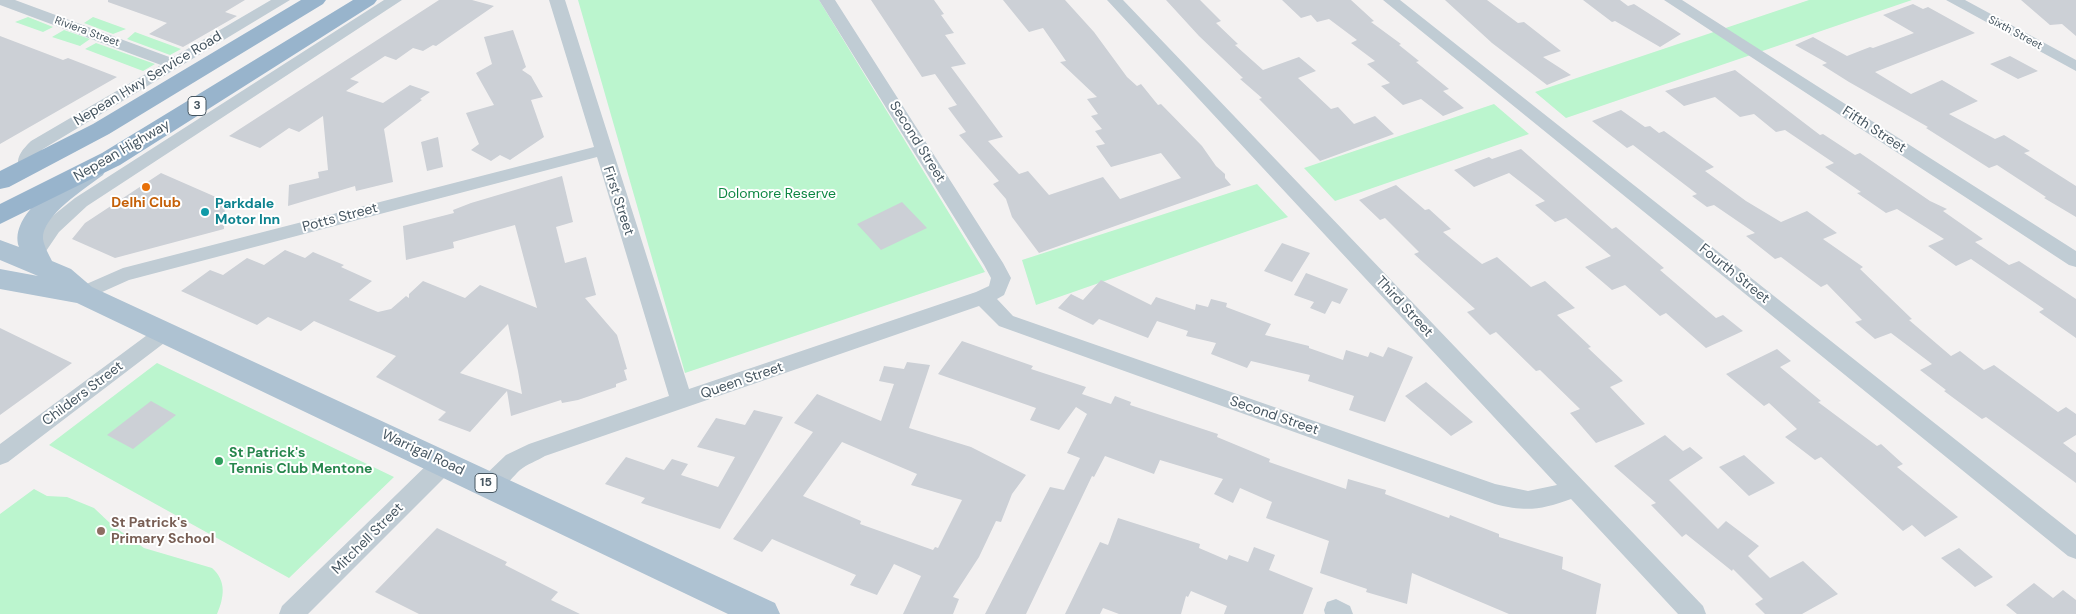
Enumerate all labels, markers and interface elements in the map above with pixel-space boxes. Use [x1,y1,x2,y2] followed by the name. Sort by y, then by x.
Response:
[1986,13,2044,53] street label: Sixth Street
[53,14,121,50] street label: Riviera Street
[71,28,225,130] street label: Nepean Hwy Service Road
[188,96,206,115] road number: 3
[885,98,949,186] street label: Second Street
[1839,103,1909,157] street label: Fifth Street
[71,117,173,185] street label: Nepean Highway
[599,164,637,238] street label: First Street
[140,181,152,193] marker: Delhi Club
[718,186,836,202] park label: Dolomore Reserve
[111,195,181,211] place label: Delhi Club
[215,196,280,228] place label: Parkdale Motor Inn
[301,200,379,236] street label: Potts Street
[199,206,211,218] marker: Parkdale Motor Inn
[1695,241,1773,307] street label: Fourth Street
[1372,273,1436,341] street label: Third Street
[39,358,127,430] street label: Childers Street
[699,359,785,403] street label: Queen Street
[1227,393,1321,439] street label: Second Street
[379,427,467,479] street label: Warrigal Road
[229,445,372,478] place label: St Patrick's Tennis Club Mentone
[213,455,225,467] marker: St Patrick's Tennis Club Mentone
[475,473,497,492] road number: 15
[329,500,407,578] street label: Mitchell Street
[111,515,214,548] place label: St Patrick's Primary School
[95,525,107,537] marker: St Patrick's Primary School

